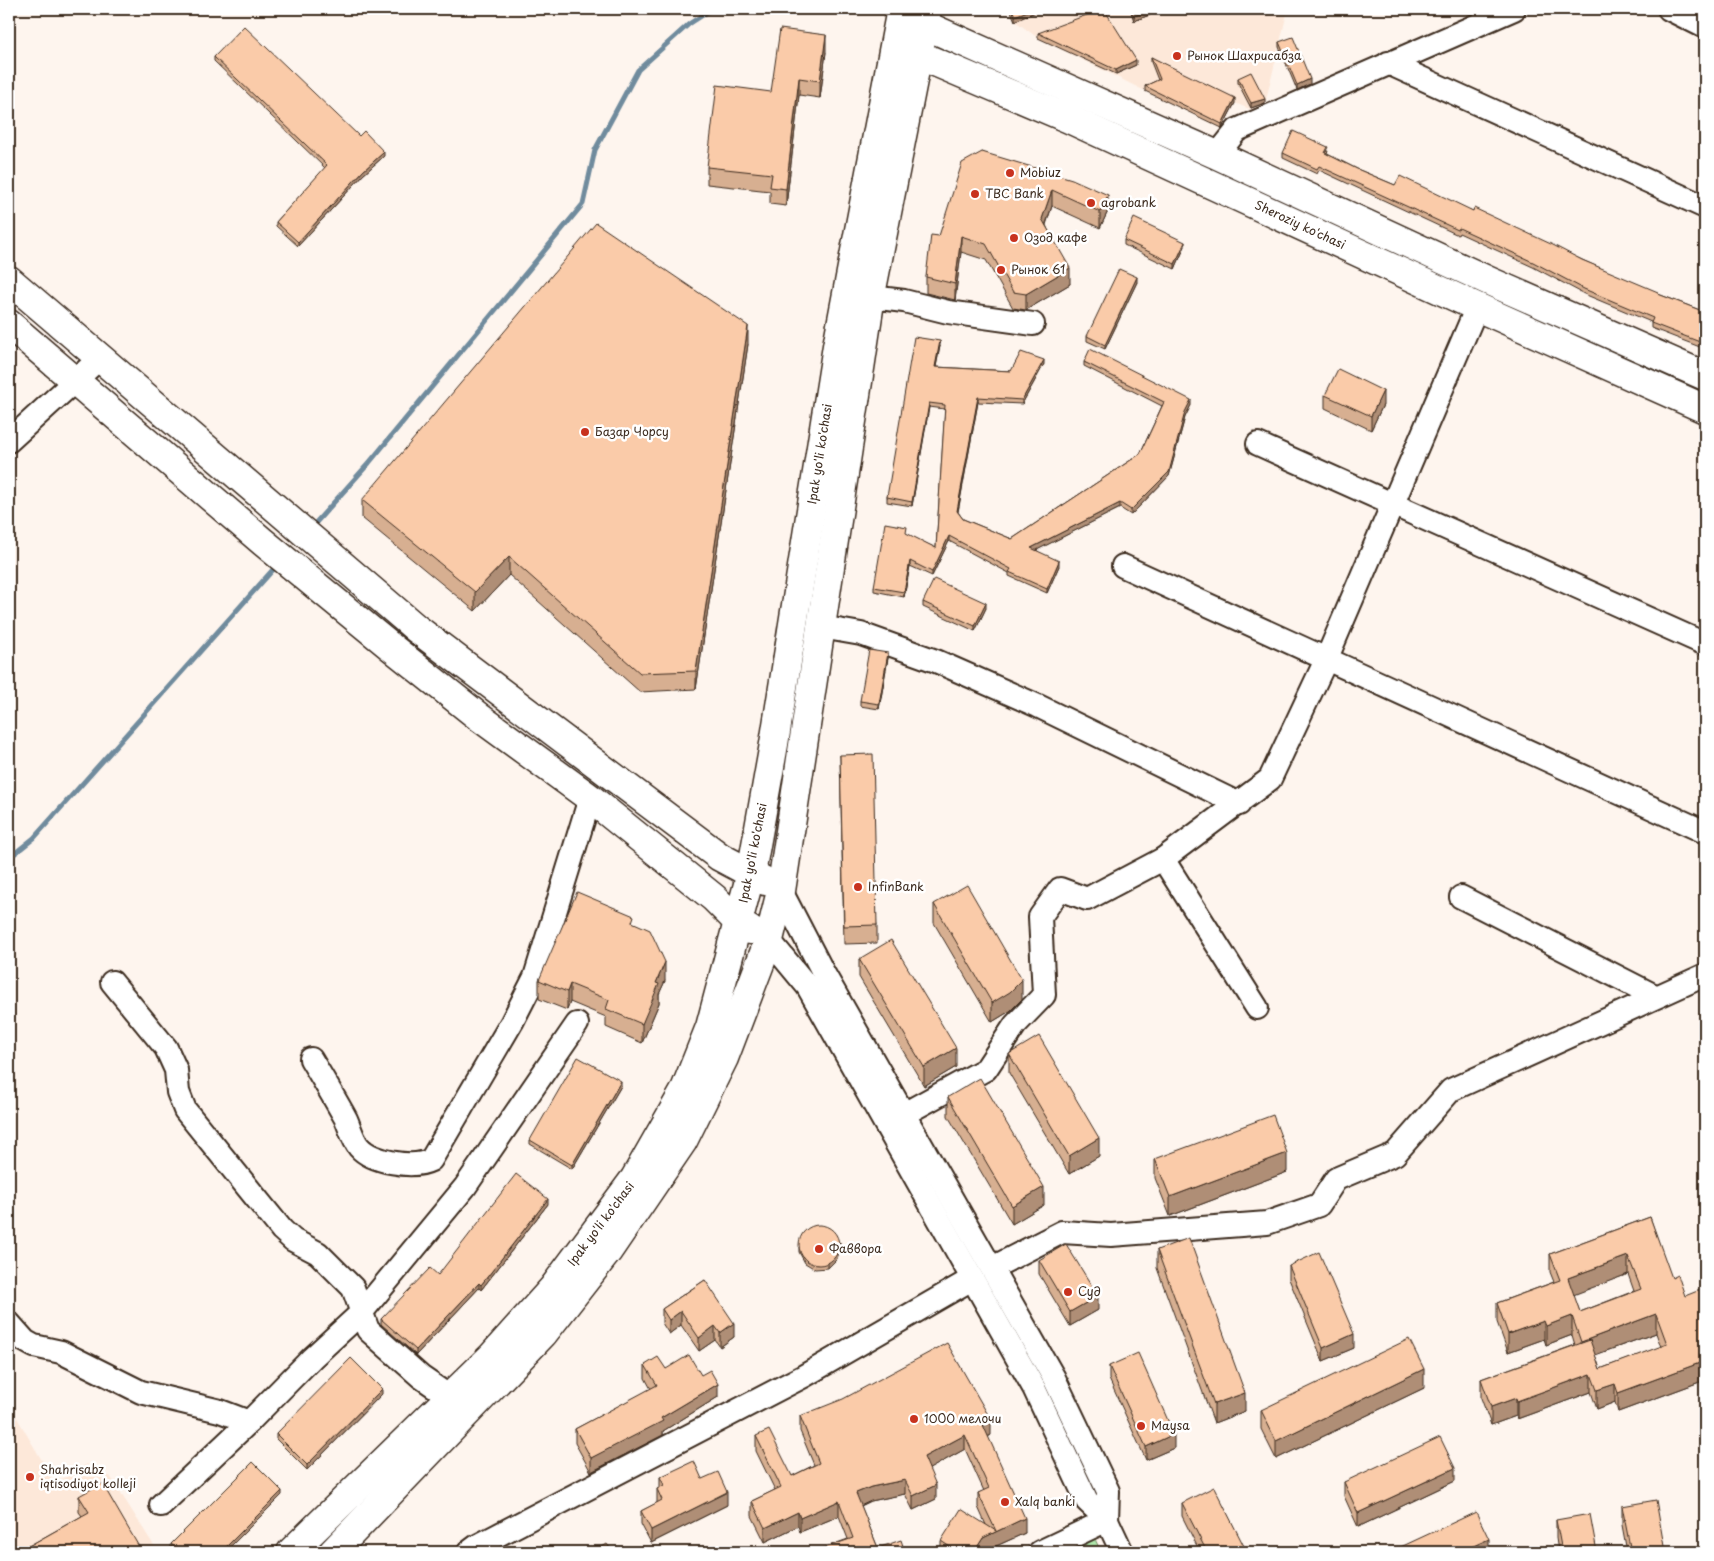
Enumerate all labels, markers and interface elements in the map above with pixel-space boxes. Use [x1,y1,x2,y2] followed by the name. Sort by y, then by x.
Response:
[1187,46,1302,64] place label: Рынок Шахрисабза
[1171,50,1183,62] marker: Рынок Шахрисабза
[1020,163,1061,181] place label: Mobiuz
[1004,167,1016,179] marker: Mobiuz
[985,184,1044,202] place label: TBC Bank
[969,188,981,200] marker: TBC Bank
[1101,193,1156,211] place label: agrobank
[1252,195,1349,253] street label: Sheroziy ko'chasi
[1085,197,1097,209] marker: agrobank
[1024,228,1087,246] place label: Озод кафе
[1008,232,1020,244] marker: Озод кафе
[1011,260,1065,278] place label: Рынок 61
[995,264,1007,276] marker: Рынок 61
[802,402,836,505] street label: Ipak yo'li ko'chasi
[595,422,669,440] place label: Базар Чорсу
[579,426,591,438] marker: Базар Чорсу
[734,801,771,904] street label: Ipak yo'li ko'chasi
[868,877,924,895] place label: InfinBank
[852,881,864,893] marker: InfinBank
[562,1177,638,1269] street label: Ipak yo'li ko'chasi
[829,1239,882,1257] place label: Фаввора
[813,1243,825,1255] marker: Фаввора
[1078,1282,1101,1300] place label: Суд
[1062,1286,1074,1298] marker: Суд
[924,1409,1001,1427] place label: 1000 мелочи
[908,1413,920,1425] marker: 1000 мелочи
[1151,1416,1190,1434] place label: Maysa
[1135,1420,1147,1432] marker: Maysa
[40,1460,136,1492] place label: Shahrisabz iqtisodiyot kolleji
[24,1471,36,1483] marker: Shahrisabz iqtisodiyot kolleji
[1015,1492,1075,1510] place label: Xalq banki
[999,1496,1011,1508] marker: Xalq banki

